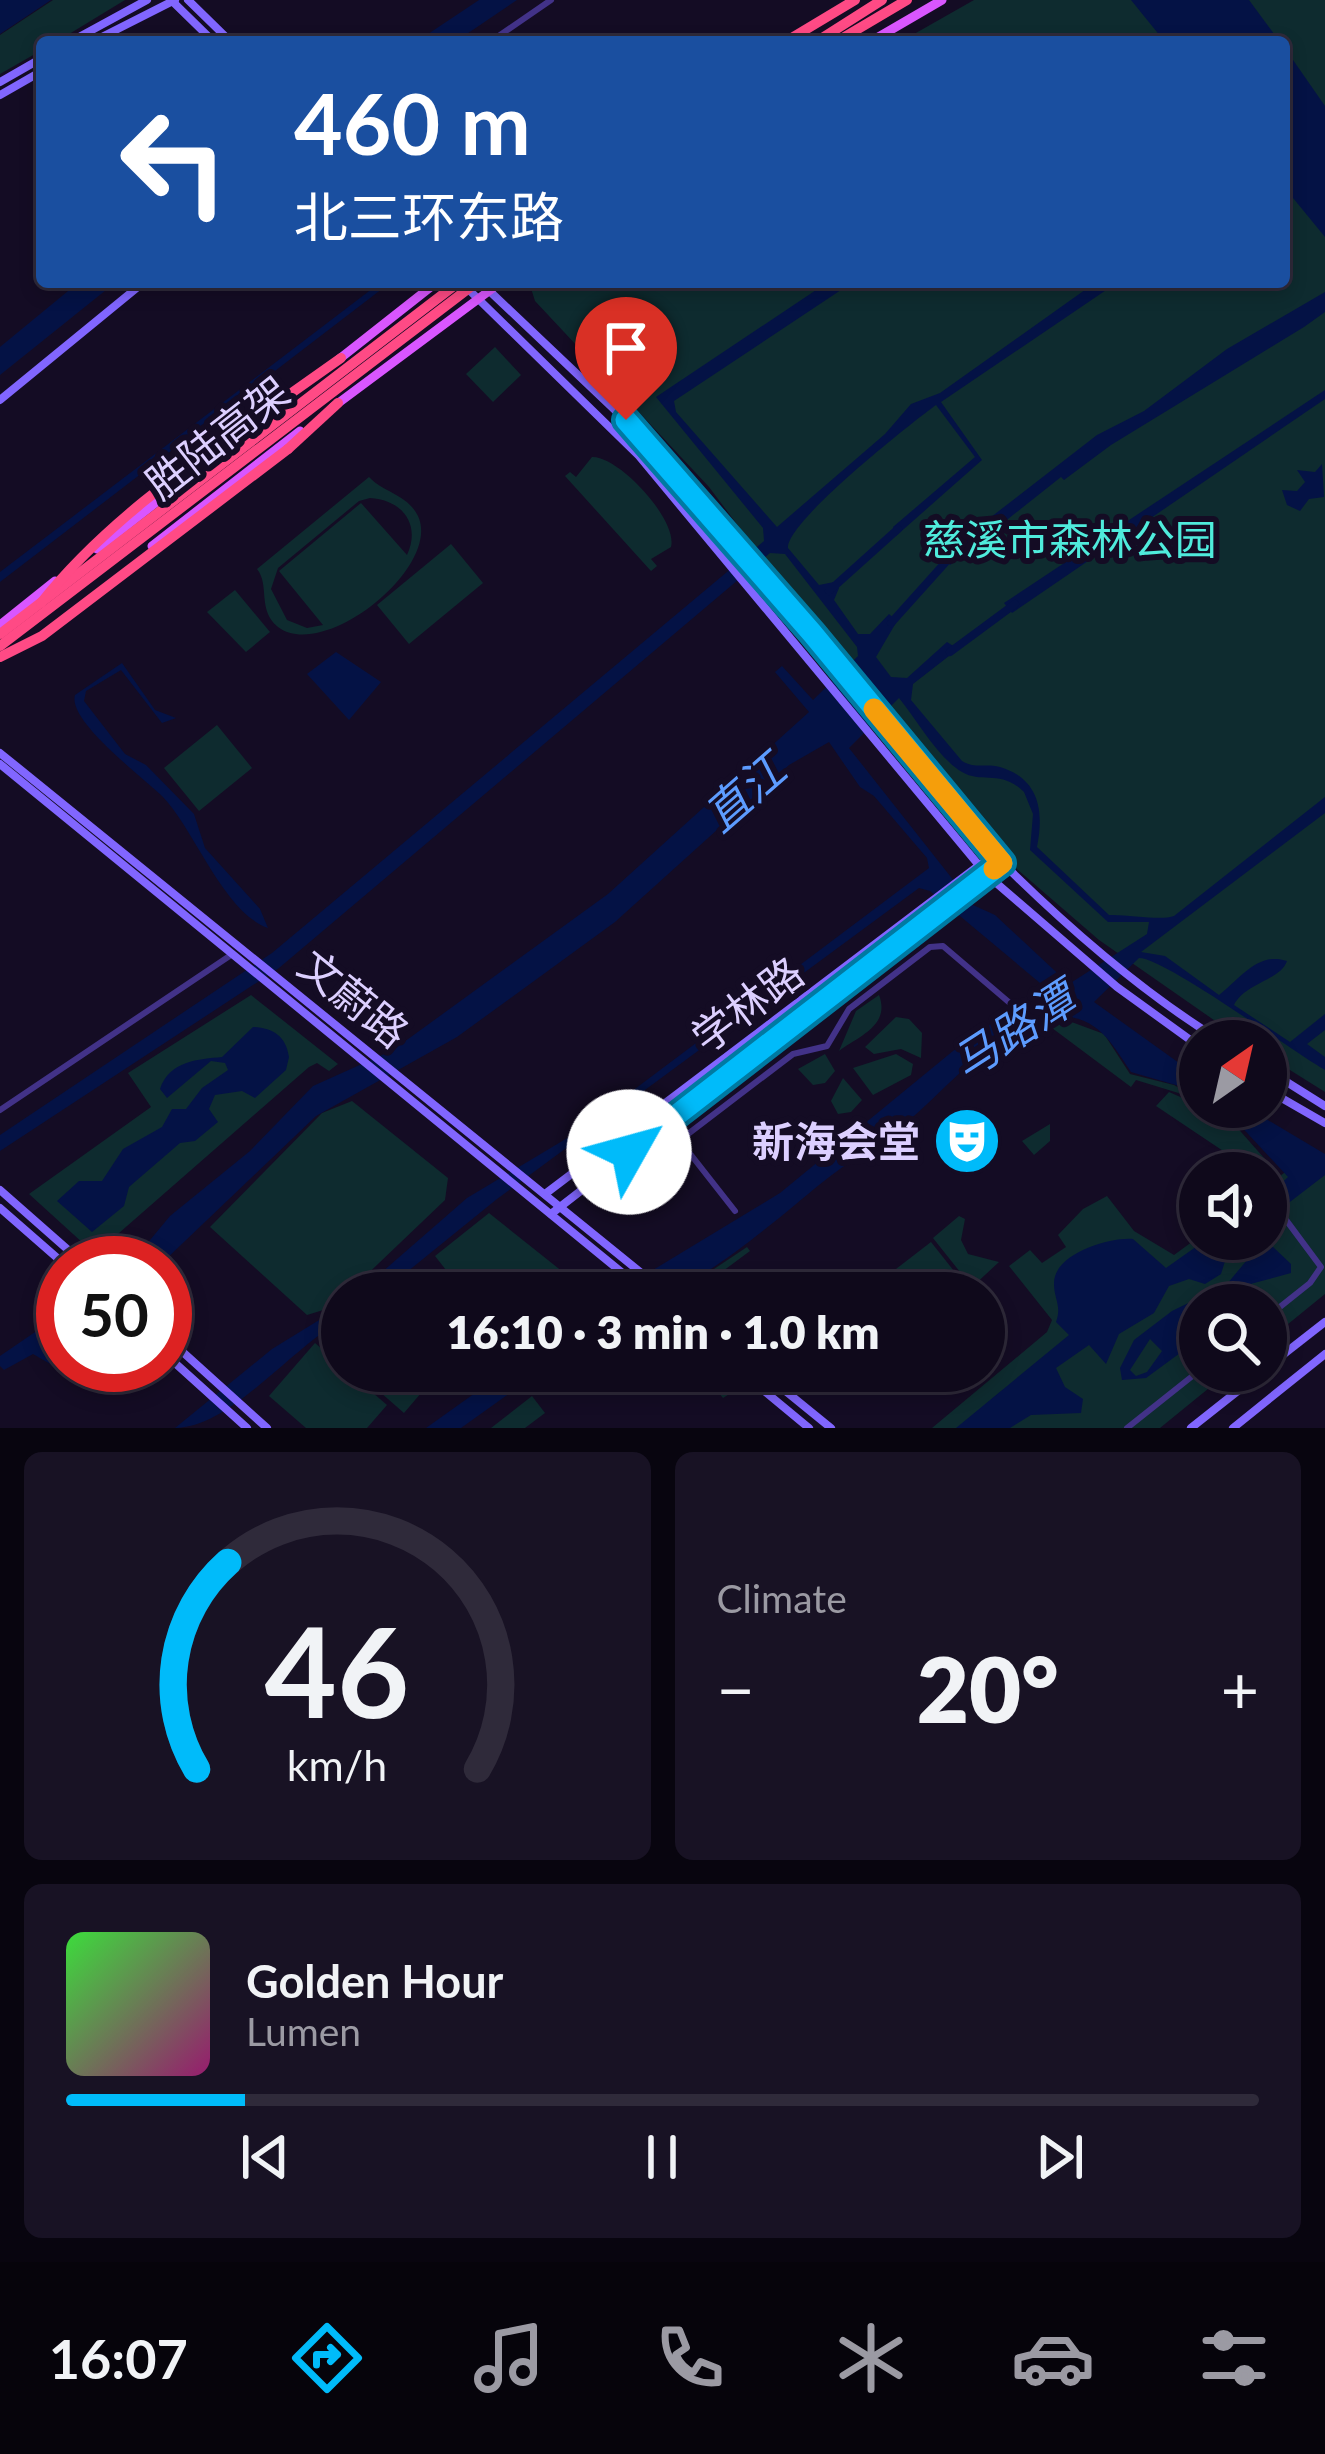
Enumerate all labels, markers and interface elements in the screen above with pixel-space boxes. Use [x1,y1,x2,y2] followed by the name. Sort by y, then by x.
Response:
[294,72,531,173] text: 460 m
[96,84,252,240] icon: left
[294,184,564,249] text: 北三环东路
[575,297,677,420] pin
[593,315,659,381] icon: arrive
[135,366,299,508] street label: 胜陆高架
[923,514,1217,564] park label: 慈溪市森林公园
[692,739,799,842] water label: 直江
[289,939,419,1057] street label: 文蔚路
[682,946,812,1062] street label: 学林路
[942,967,1090,1089] water label: 马路潭
[1179,1020,1287,1128] north arrow
[1179,1020,1287,1392] map controls
[566,1089,692,1215] position arrow
[932,1106,1002,1176] theatre icon: 新海会堂
[752,1116,920,1166] place label: 新海会堂
[1179,1152,1287,1260] button: sound
[36,1236,192,1392] speed limit sign: 50
[1179,1284,1287,1392] button: search
[446,1305,880,1359] text: 16:10 · 3 min · 1.0 km
[717,1575,847,1621] text: Climate
[265,1595,410,1745] text: 46
[917,1634,1059,1742] text: 20°
[717,1649,755,1728] text: −
[1221,1649,1259,1728] text: +
[287,1739,387,1790] text: km/h
[246,1954,503,2008] text: Golden Hour
[246,2008,361,2054] text: Lumen
[232,2124,298,2190] icon: previous
[629,2124,695,2190] icon: pause
[1027,2124,1093,2190] icon: next
[285,2316,369,2400] icon: directions
[467,2316,551,2400] icon: music
[648,2316,732,2400] icon: phone
[829,2316,913,2400] icon: climate
[1011,2316,1095,2400] icon: car
[1192,2316,1276,2400] icon: filters
[49,2326,188,2391] text: 16:07

